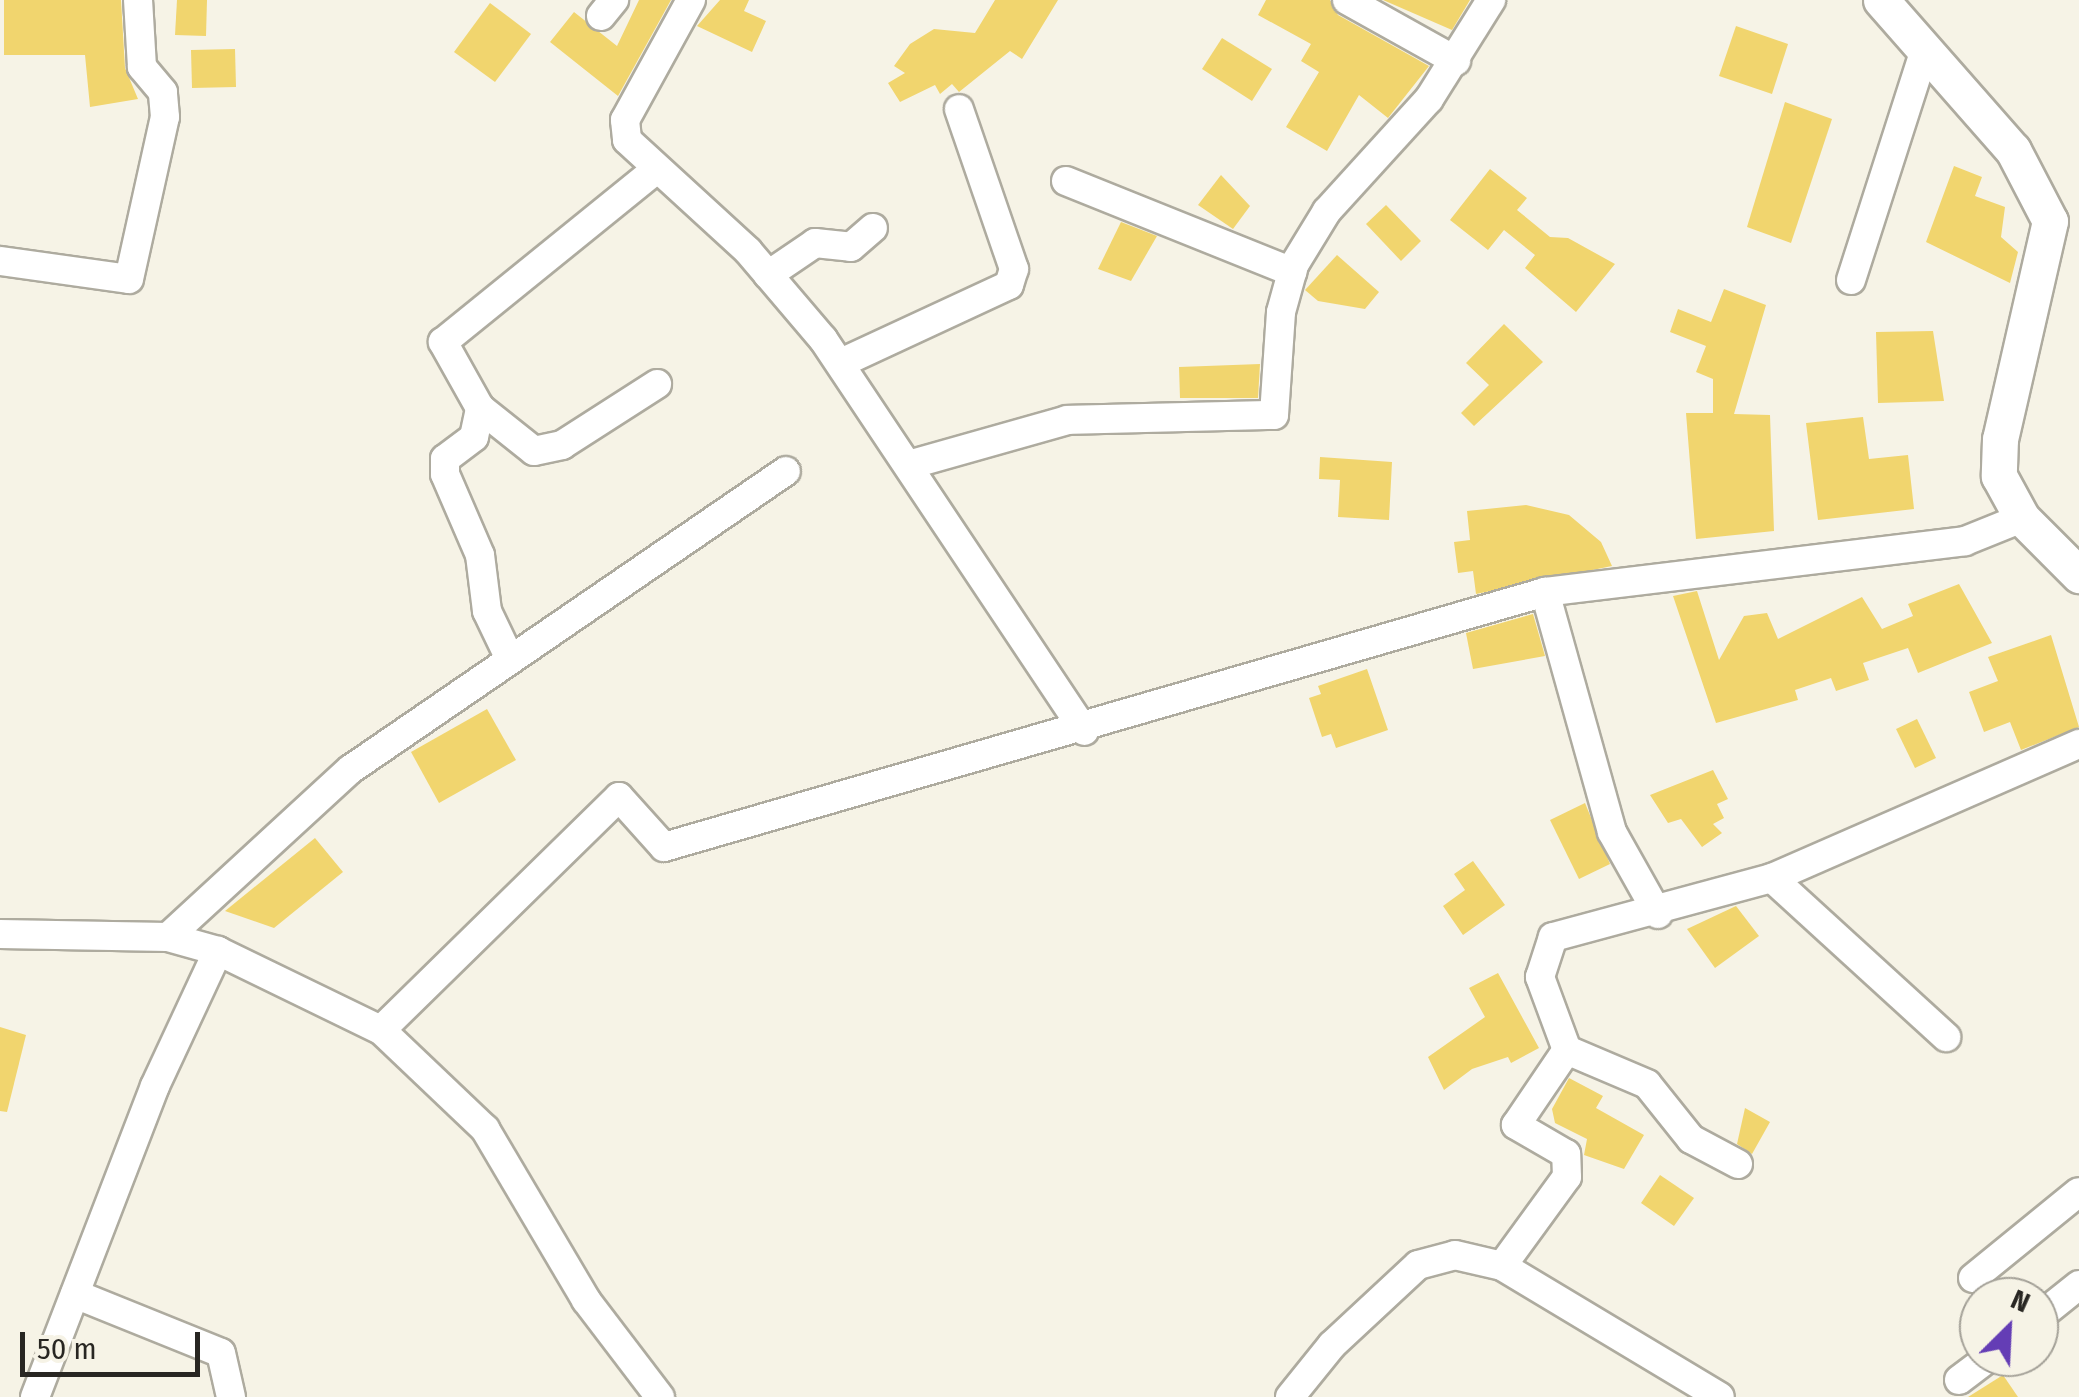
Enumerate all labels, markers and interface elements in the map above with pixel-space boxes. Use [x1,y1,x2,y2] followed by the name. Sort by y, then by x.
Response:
[1959,1277,2059,1377] north arrow
[2006,1282,2035,1319] text: N
[25,1312,205,1374] scale bar
[37,1331,97,1367] text: 50 m

